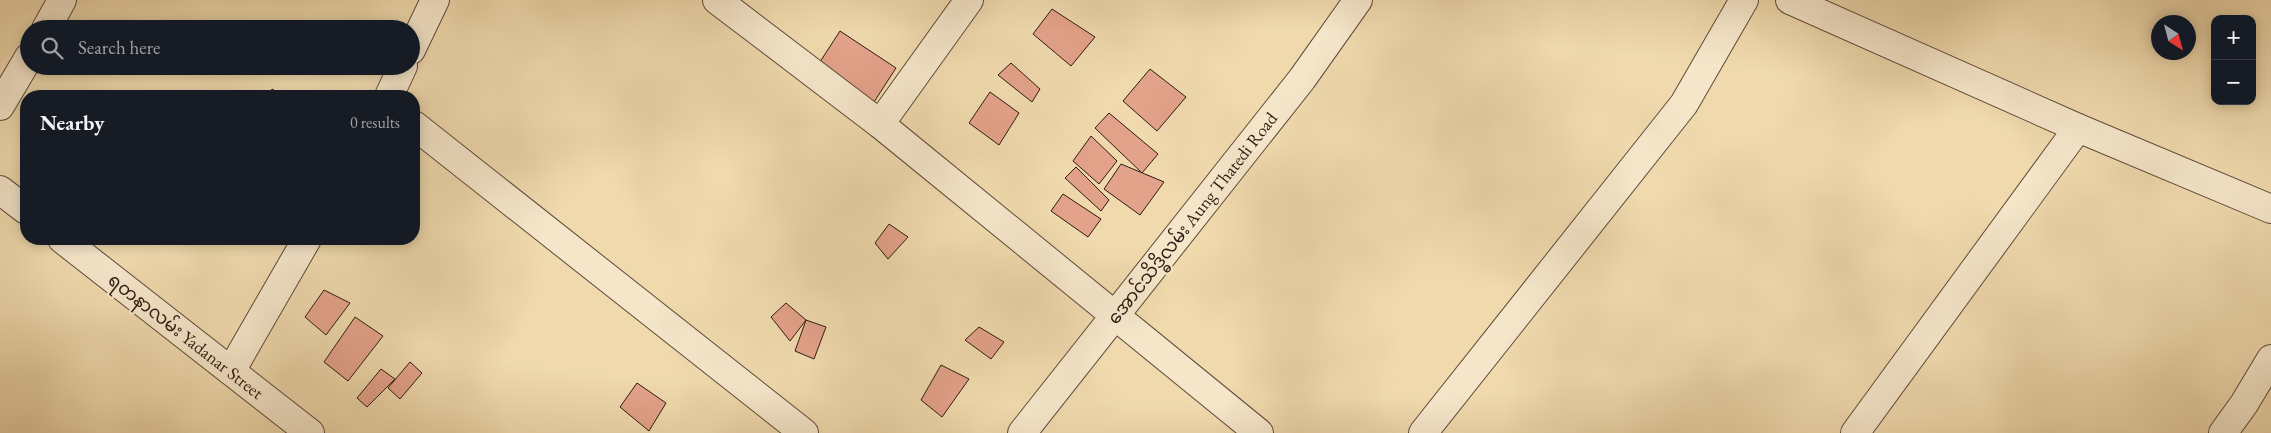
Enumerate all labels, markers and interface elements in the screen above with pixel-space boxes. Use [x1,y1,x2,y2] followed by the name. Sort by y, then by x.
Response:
[2151,15,2196,60] north arrow
[2211,15,2256,105] map controls
[2211,15,2256,60] button: +
[20,20,420,75] search box
[38,34,66,62] icon: search
[78,35,160,60] text: Search here
[2211,60,2256,105] button: −
[1100,105,1286,331] street label: အောင်သိဒ္ဓိလမ်း Aung Thatedi Road
[40,109,104,136] text: Nearby
[350,112,400,133] text: 0 results
[101,267,269,407] street label: ရတနာလမ်း Yadanar Street

